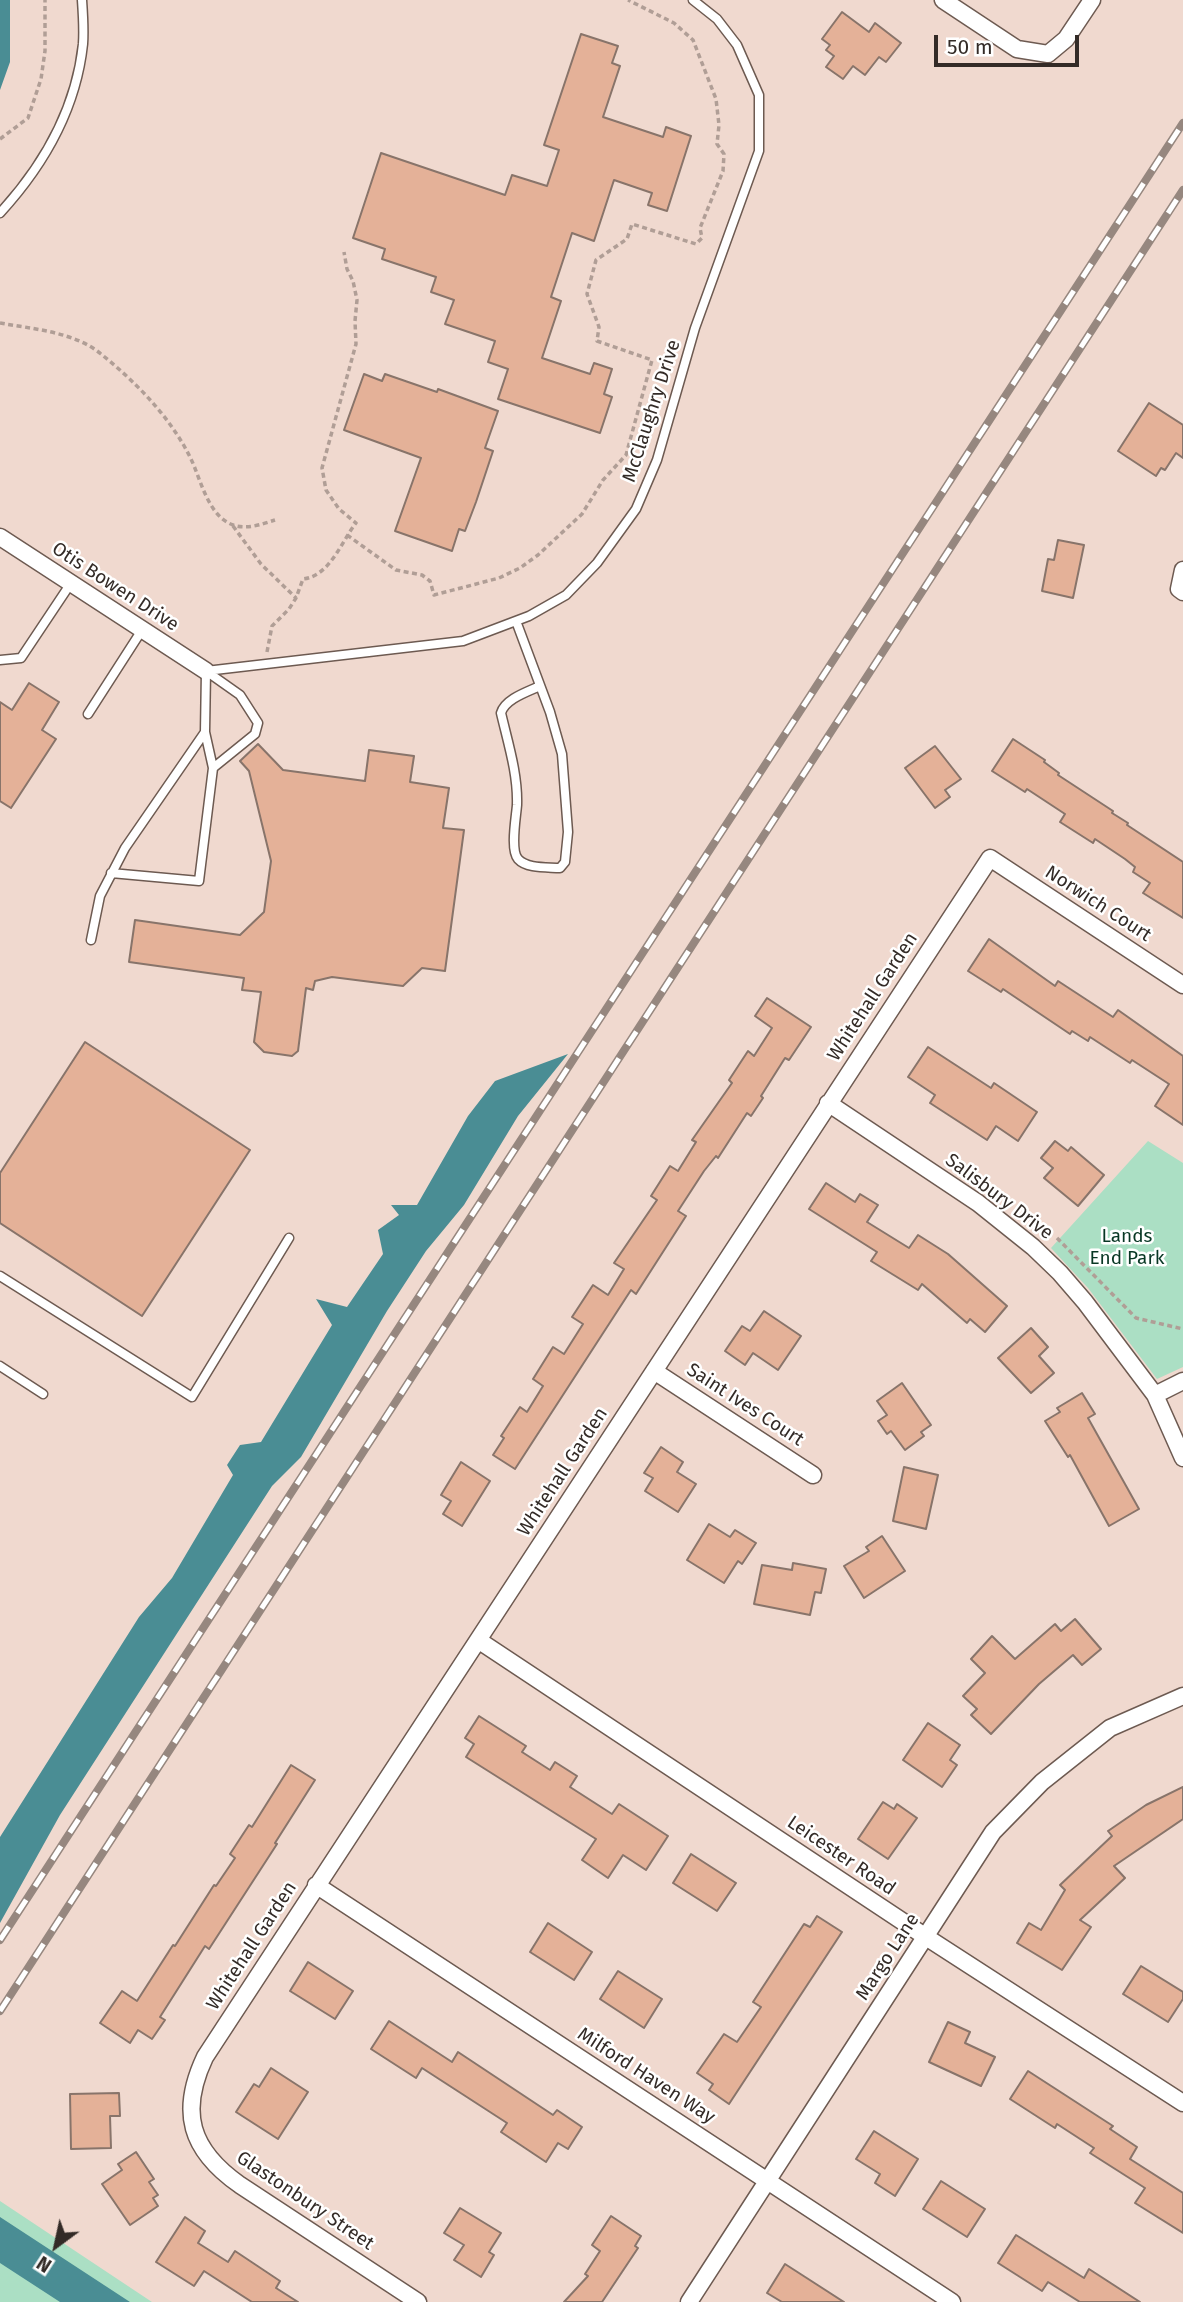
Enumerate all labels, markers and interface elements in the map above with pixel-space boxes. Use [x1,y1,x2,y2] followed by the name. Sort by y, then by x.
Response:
[938,21,1083,65] scale bar
[947,34,993,60] text: 50 m
[618,337,686,485] street label: McClaughry Drive
[47,538,183,636] street label: Otis Bowen Drive
[1041,861,1155,947] street label: Norwich Court
[823,929,923,1065] street label: Whitehall Garden
[941,1149,1057,1245] street label: Salisbury Drive
[1090,1226,1164,1270] park label: Lands End Park
[682,1359,808,1451] street label: Saint Ives Court
[513,1404,613,1540] street label: Whitehall Garden
[783,1811,899,1901] street label: Leicester Road
[202,1878,302,2014] street label: Whitehall Garden
[851,1909,925,2005] street label: Margo Lane
[573,2023,719,2129] street label: Milford Haven Way
[232,2147,378,2255] street label: Glastonbury Street
[21,2211,91,2281] north arrow
[33,2251,56,2277] text: N

